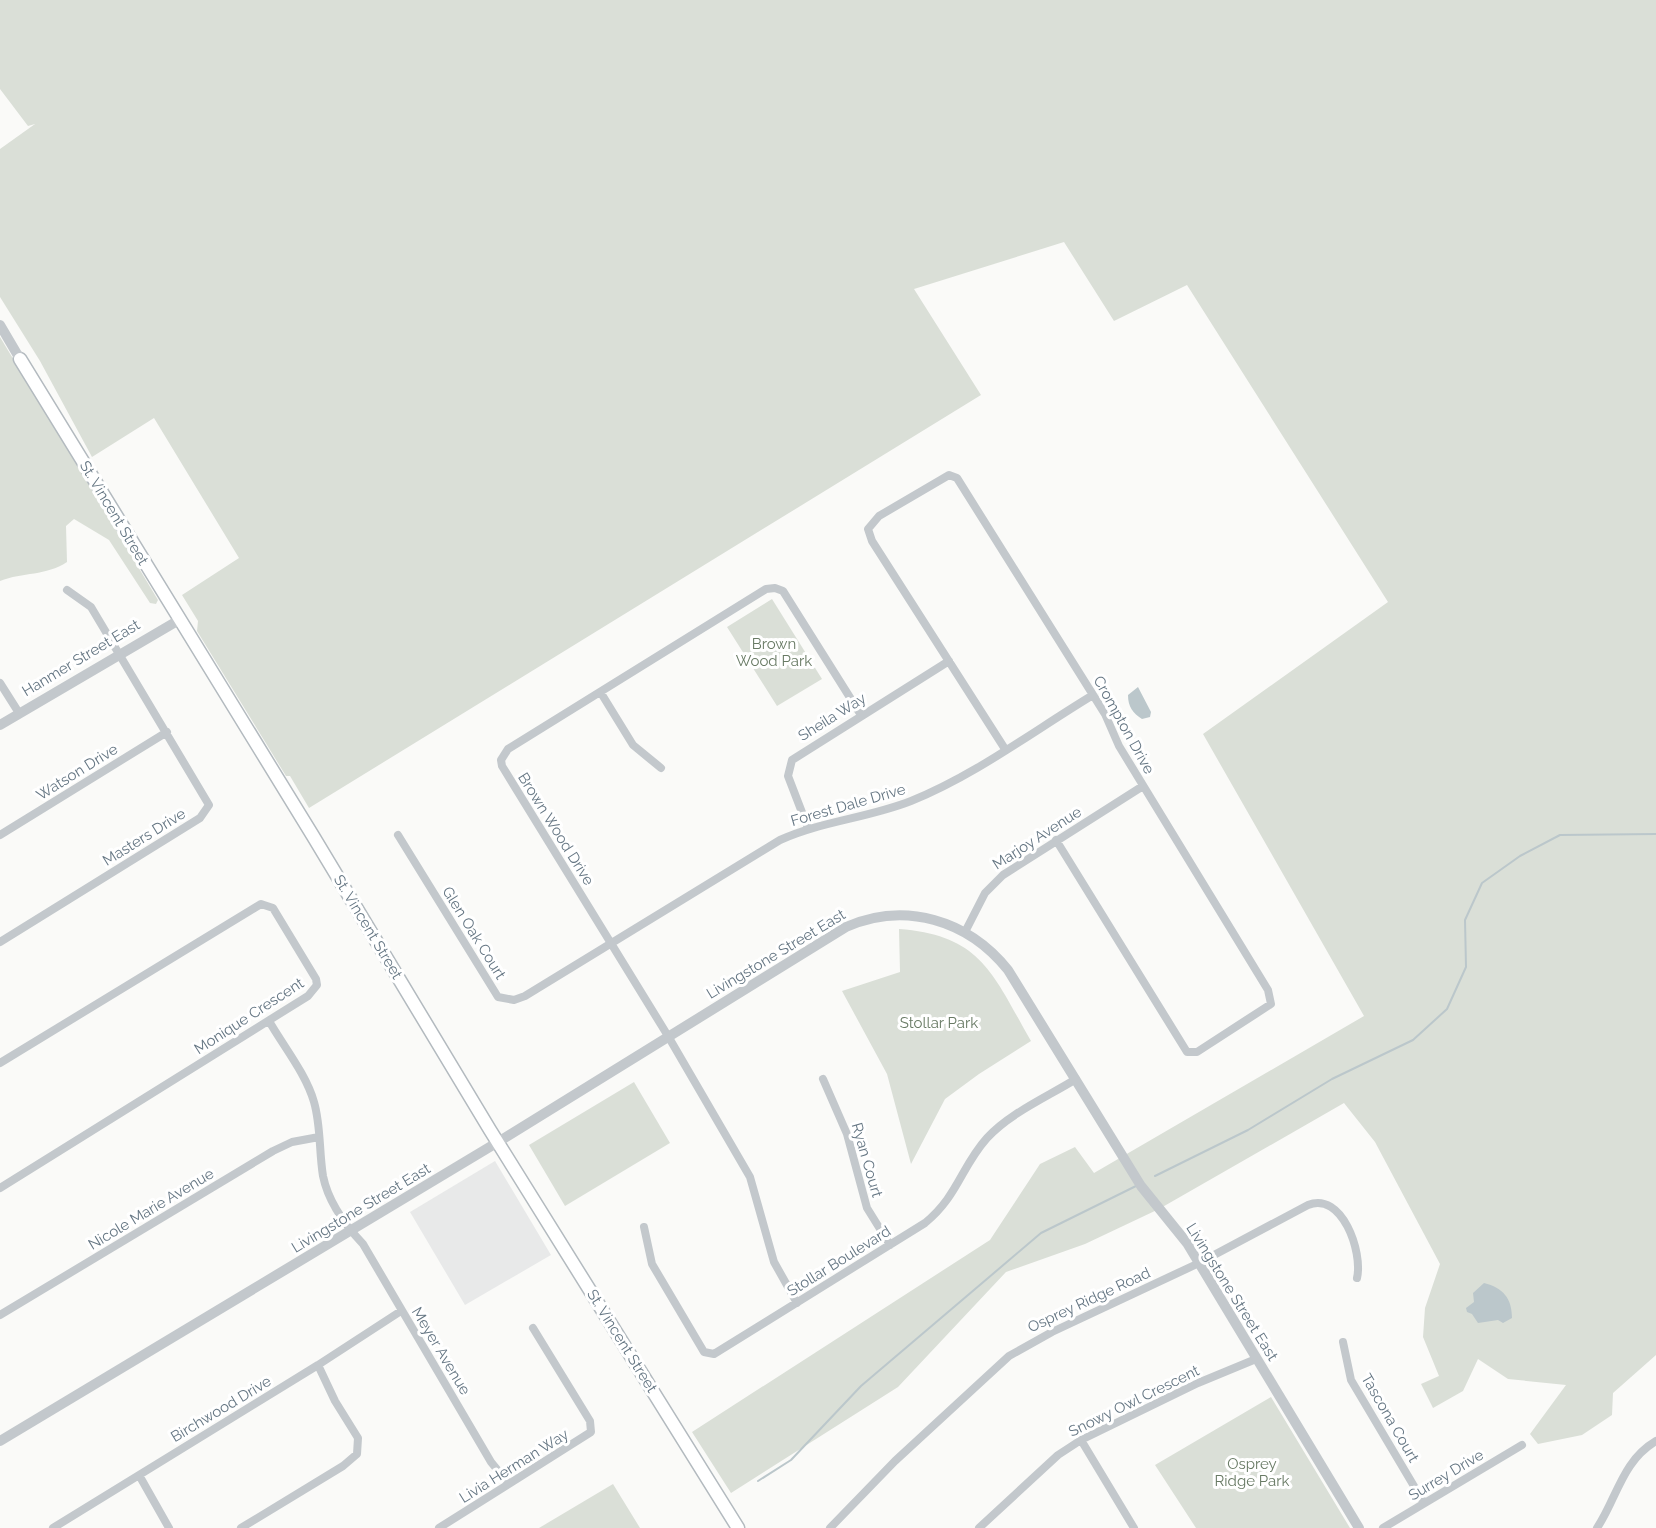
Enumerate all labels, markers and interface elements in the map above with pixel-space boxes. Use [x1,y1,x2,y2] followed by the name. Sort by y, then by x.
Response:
[76,458,152,568] street label: St. Vincent Street
[19,616,143,700] street label: Hanmer Street East
[736,635,812,670] park label: Brown Wood Park
[1090,673,1158,777] street label: Crompton Drive
[795,689,869,745] street label: Sheila Way
[33,740,121,804] street label: Watson Drive
[514,769,598,889] street label: Brown Wood Drive
[789,780,908,830] street label: Forest Dale Drive
[989,802,1085,873] street label: Marjoy Avenue
[99,804,189,870] street label: Masters Drive
[330,872,406,982] street label: St. Vincent Street
[438,883,510,983] street label: Glen Oak Court
[703,905,849,1003] street label: Livingstone Street East
[191,974,307,1058] street label: Monique Crescent
[900,1014,978,1032] park label: Stollar Park
[848,1121,886,1199] street label: Ryan Court
[288,1159,434,1257] street label: Livingstone Street East
[85,1164,217,1254] street label: Nicole Marie Avenue
[1182,1220,1282,1364] street label: Livingstone Street East
[784,1222,894,1300] street label: Stollar Boulevard
[1025,1264,1153,1336] street label: Osprey Ridge Road
[583,1286,661,1396] street label: St. Vincent Street
[408,1304,474,1398] street label: Meyer Avenue
[1066,1362,1202,1440] street label: Snowy Owl Crescent
[1357,1371,1423,1465] street label: Tascona Court
[168,1372,275,1446] street label: Birchwood Drive
[456,1425,572,1507] street label: Livia Herman Way
[1405,1445,1487,1504] street label: Surrey Drive
[1215,1455,1289,1490] park label: Osprey Ridge Park

